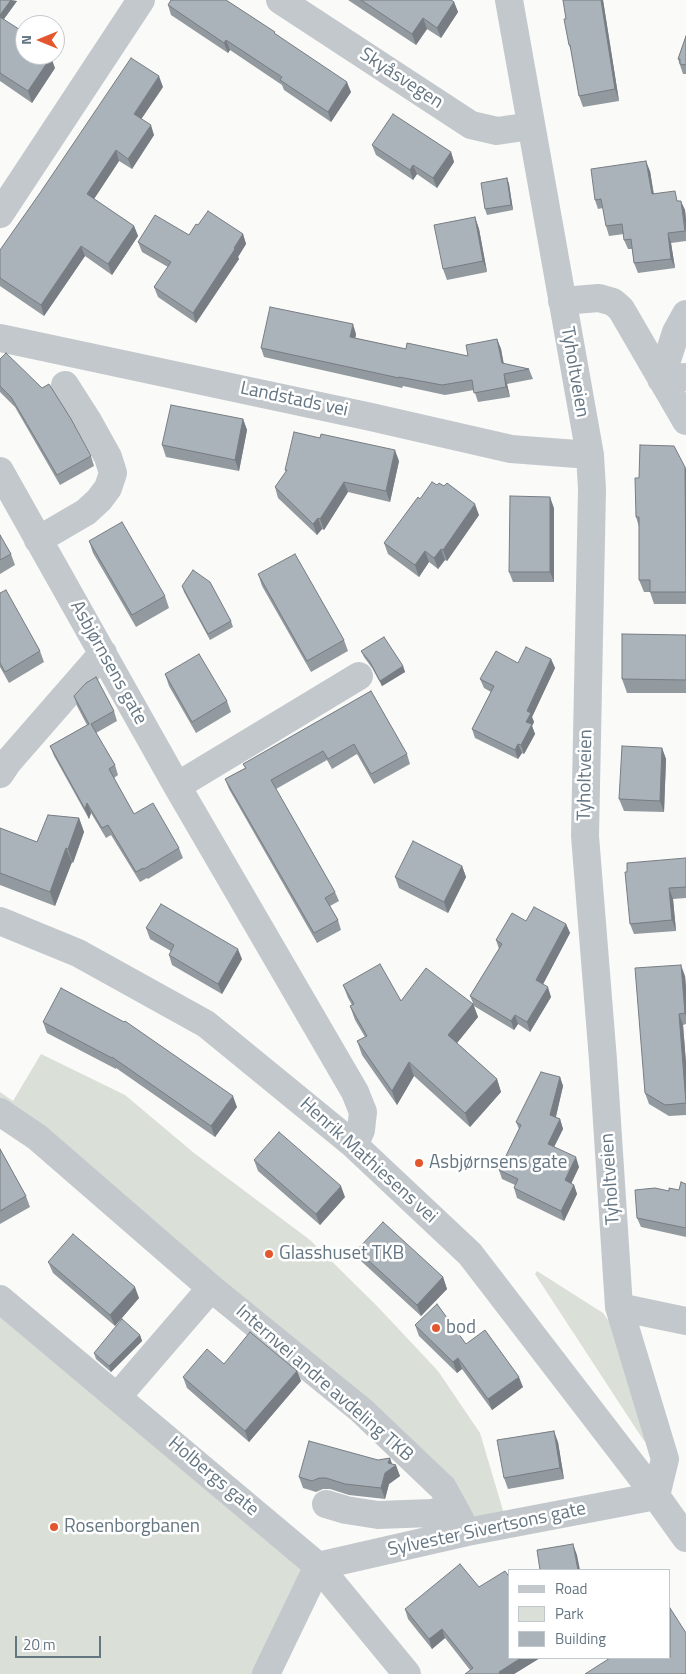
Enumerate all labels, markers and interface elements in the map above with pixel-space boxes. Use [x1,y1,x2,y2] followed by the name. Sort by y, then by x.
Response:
[15,15,65,65] north arrow
[15,35,36,45] text: N
[355,44,447,114] street label: Skyåsvegen
[555,325,593,419] street label: Tyholtveien
[238,377,350,423] street label: Landstads vei
[64,597,152,729] street label: Asbjørnsens gate
[574,729,598,821] street label: Tyholtveien
[295,1093,441,1229] street label: Henrik Mathiesens vei
[596,1132,626,1226] street label: Tyholtveien
[429,1152,567,1174] place label: Asbjørnsens gate
[413,1157,425,1169] marker: Asbjørnsens gate
[279,1243,404,1265] place label: Glasshuset TKB
[263,1248,275,1260] marker: Glasshuset TKB
[231,1301,417,1467] street label: Internvei andre avdeling TKB
[446,1317,476,1339] place label: bod
[430,1322,442,1334] marker: bod
[163,1432,263,1522] street label: Holbergs gate
[386,1498,588,1562] street label: Sylvester Sivertsons gate
[64,1516,200,1538] place label: Rosenborgbanen
[48,1521,60,1533] marker: Rosenborgbanen
[508,1569,671,1659] legend
[555,1577,587,1600] text: Road
[555,1602,584,1625] text: Park
[18,1626,104,1658] scale bar
[555,1627,606,1650] text: Building
[23,1633,56,1656] text: 20 m

